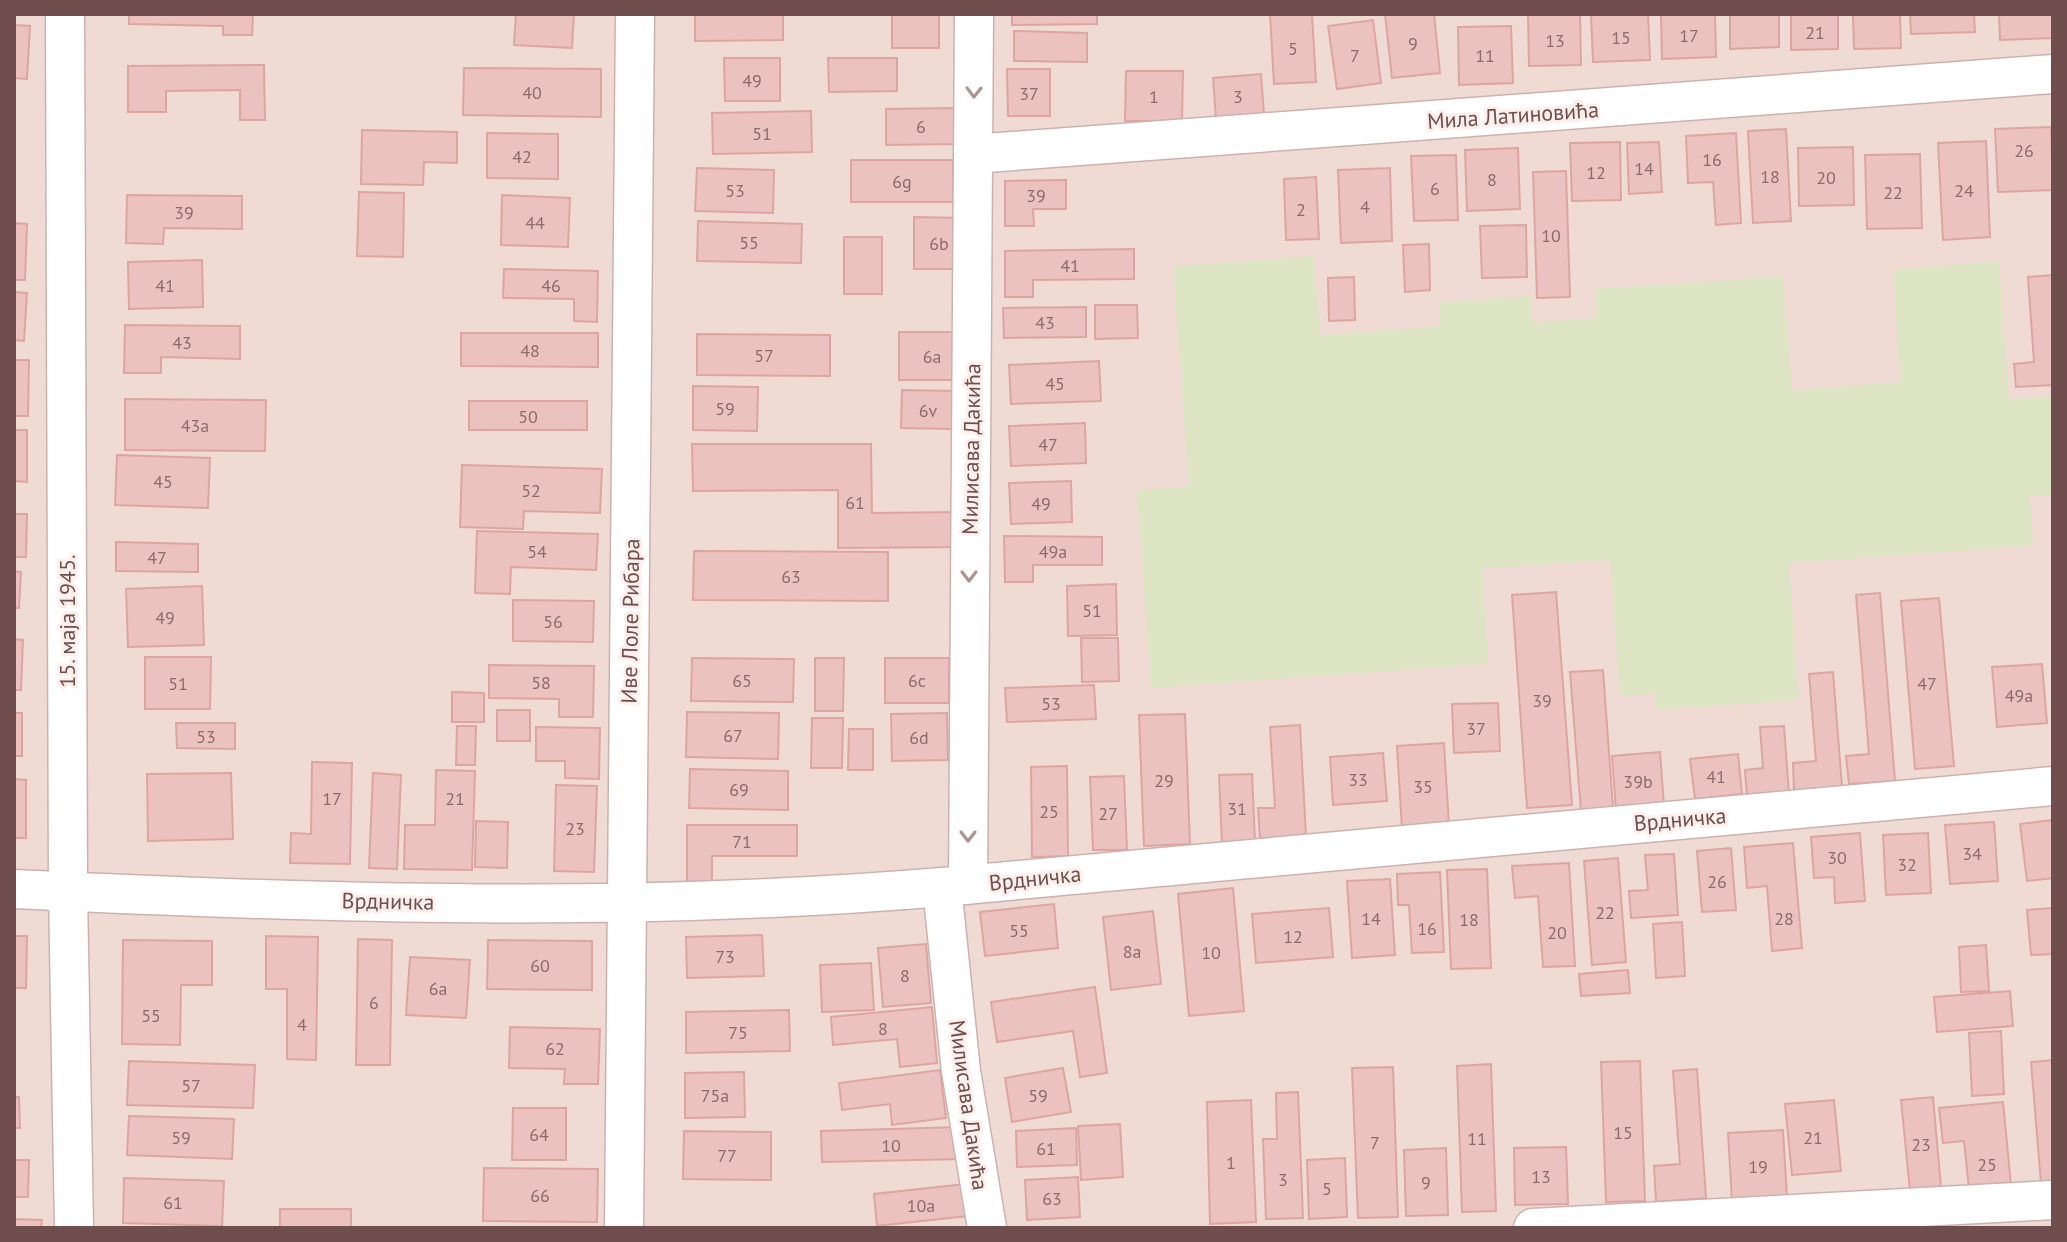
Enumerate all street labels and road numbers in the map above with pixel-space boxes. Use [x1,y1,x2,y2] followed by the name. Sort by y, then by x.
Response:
[1426,95,1600,135] street label: Мила Латиновића
[956,363,986,535] street label: Милисава Дакића
[615,538,645,704] street label: Иве Лоле Рибара
[53,554,81,688] street label: 15. маја 1945.
[1633,801,1727,837] street label: Врдничка
[987,859,1083,897] street label: Врдничка
[341,886,435,916] street label: Врдничка
[943,1018,995,1192] street label: Милисава Дакића

